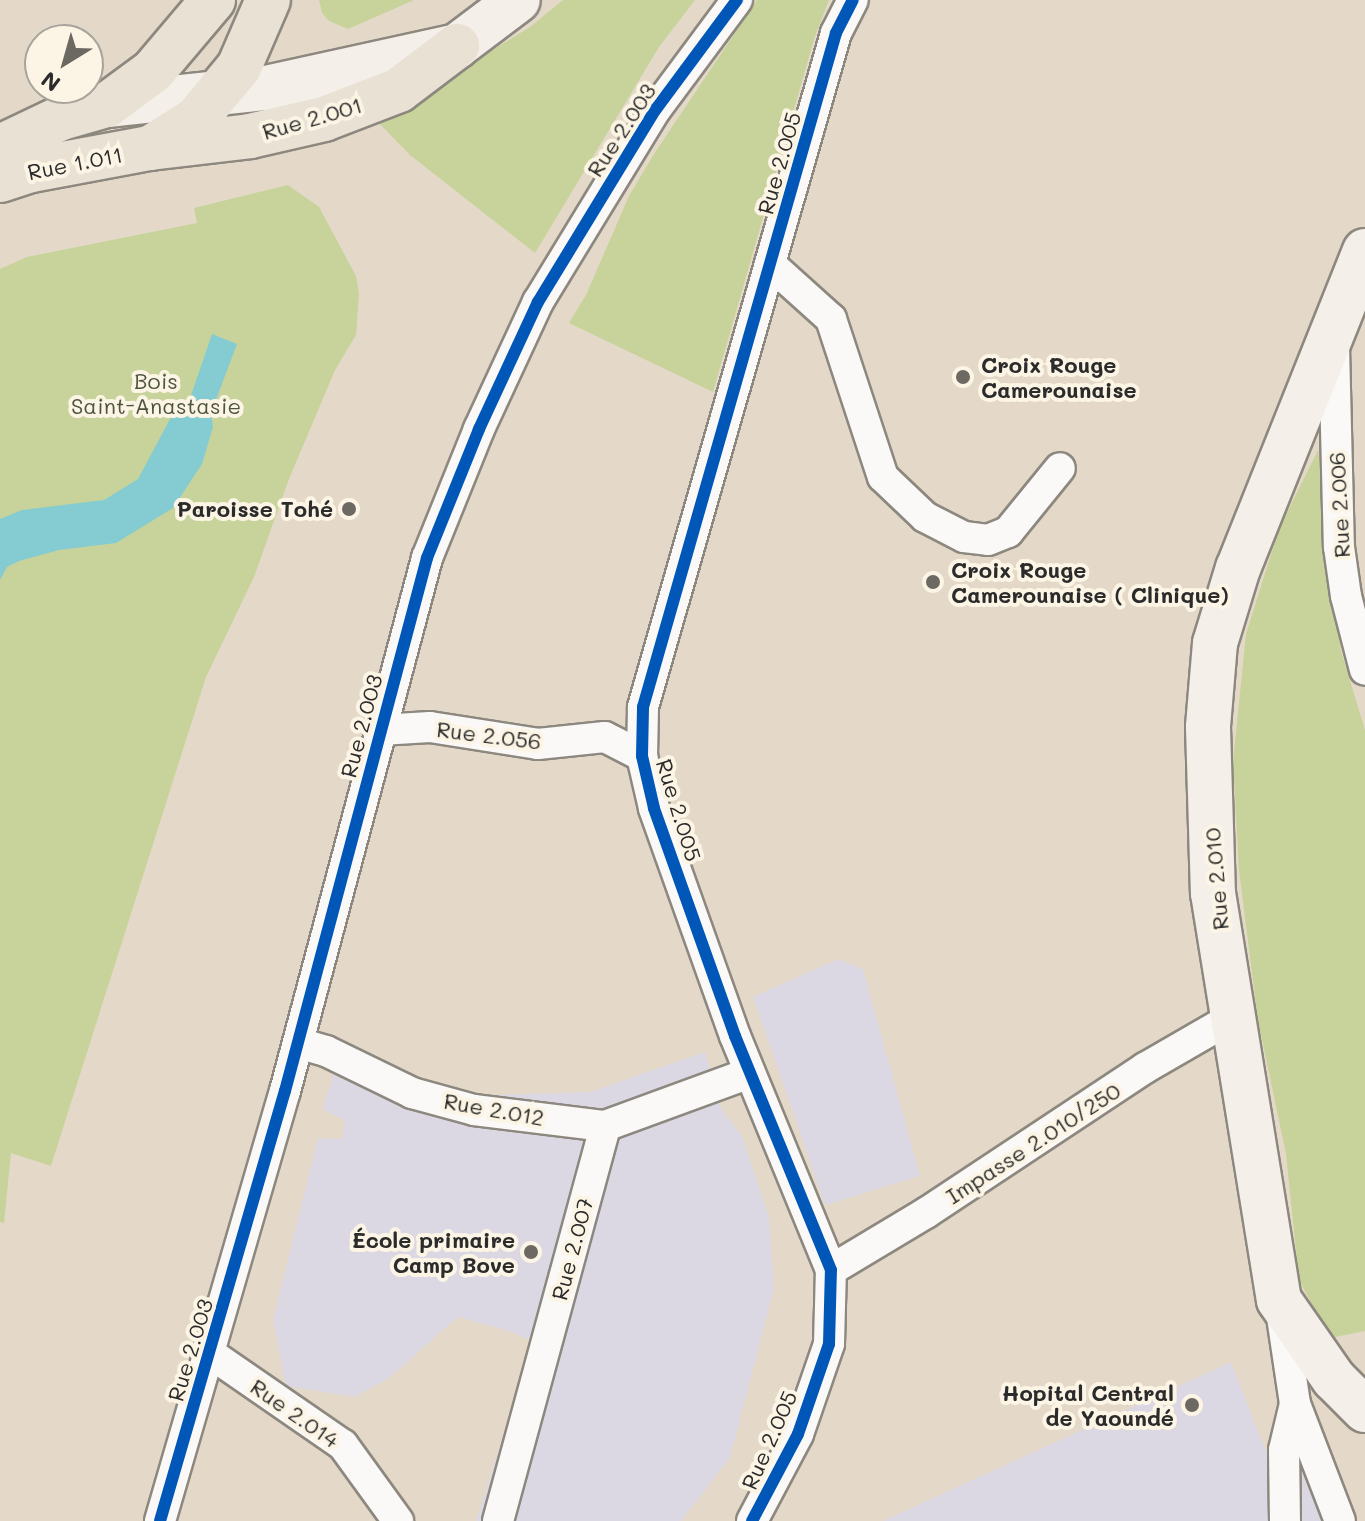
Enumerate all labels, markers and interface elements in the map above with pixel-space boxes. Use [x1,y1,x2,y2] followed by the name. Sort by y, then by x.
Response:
[24,24,104,104] north arrow
[35,65,66,99] text: N
[581,79,661,181] street label: Rue 2.003
[259,91,365,145] street label: Rue 2.001
[752,109,806,217] street label: Rue 2.005
[25,141,125,185] street label: Rue 1.011
[981,351,1137,402] place label: Croix Rouge Camerounaise
[952,366,974,388] marker: Croix Rouge Camerounaise
[71,367,241,418] park label: Bois Saint-Anastasie
[1323,451,1355,559] street label: Rue 2.006
[177,496,333,522] place label: Paroisse Tohé
[340,500,358,518] marker: Paroisse Tohé
[951,556,1229,608] place label: Croix Rouge Camerounaise ( Clinique)
[922,571,944,593] marker: Croix Rouge Camerounaise ( Clinique)
[335,672,387,780] street label: Rue 2.003
[435,715,543,755] street label: Rue 2.056
[651,756,707,864] street label: Rue 2.005
[1198,827,1234,931] street label: Rue 2.010
[941,1077,1125,1209] street label: Impasse 2.010/250
[442,1087,546,1131] street label: Rue 2.012
[546,1195,598,1303] street label: Rue 2.007
[352,1226,515,1278] place label: École primaire Camp Bove
[522,1243,540,1261] marker: École primaire Camp Bove
[162,1296,218,1404] street label: Rue 2.003
[246,1373,344,1453] street label: Rue 2.014
[1002,1379,1174,1430] place label: Hopital Central de Yaoundé
[735,1386,803,1494] street label: Rue 2.005
[1181,1394,1203,1416] marker: Hopital Central de Yaoundé

